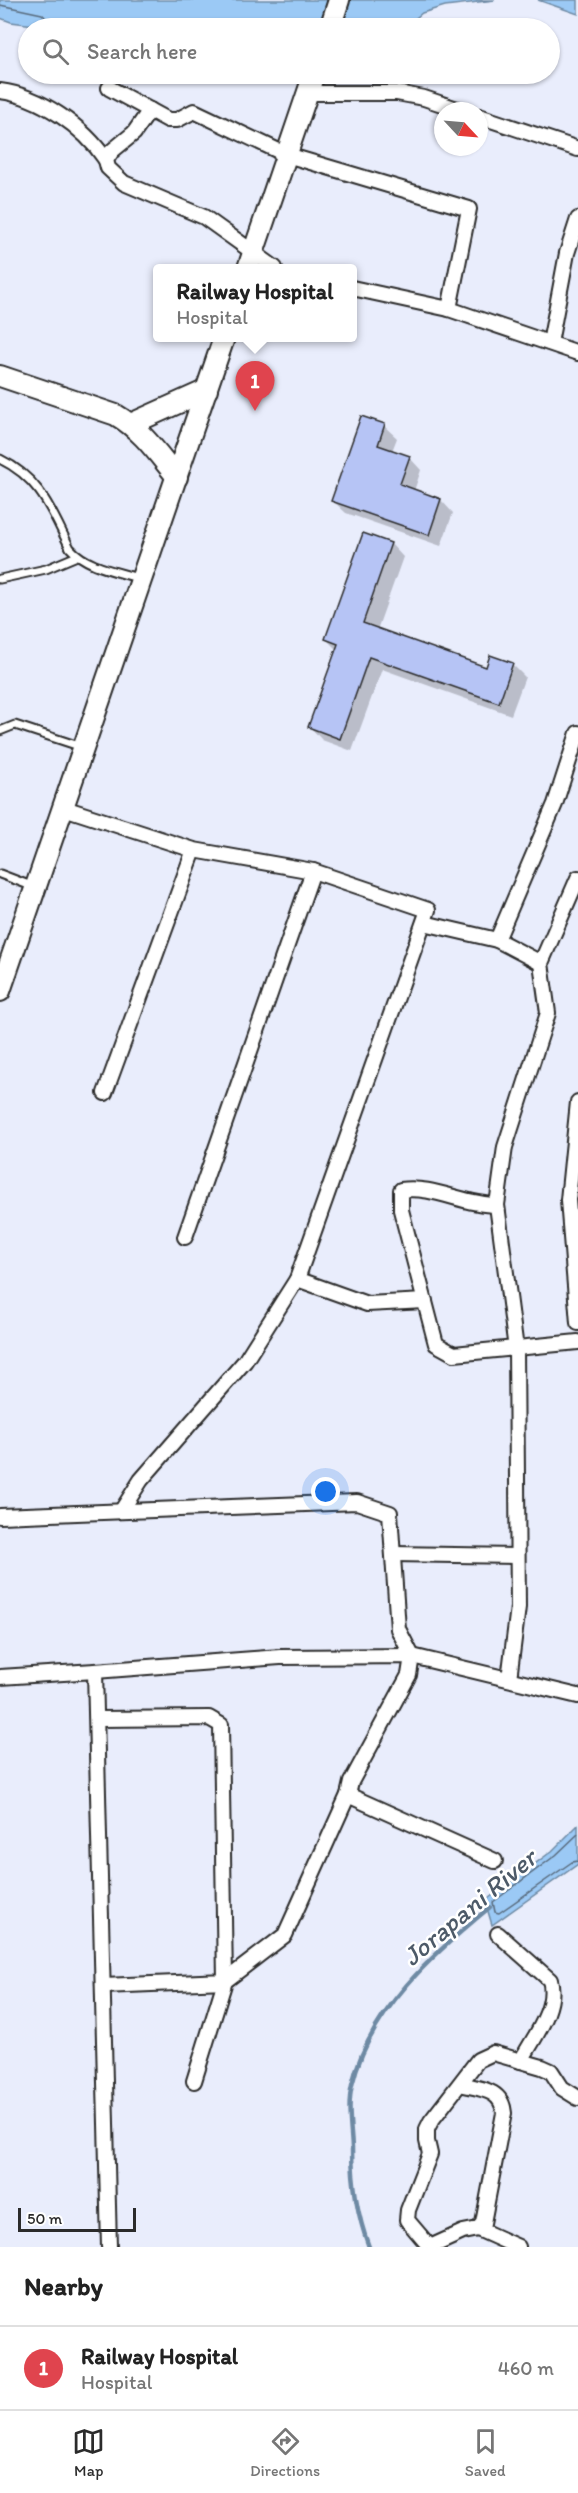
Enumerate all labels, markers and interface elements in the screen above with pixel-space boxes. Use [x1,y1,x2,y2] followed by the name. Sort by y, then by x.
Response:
[18,18,560,84] search box
[39,35,72,68] icon: search
[87,38,197,65] text: Search here
[434,102,488,156] north arrow
[153,264,357,342] popup
[176,278,334,305] text: Railway Hospital
[176,305,248,329] text: Hospital
[236,362,274,411] pin: 1
[311,1477,340,1506] your location
[395,1840,545,1973] water label: Jorapani River
[18,2205,136,2232] scale bar
[27,2209,62,2228] text: 50 m
[24,2270,103,2302] text: Nearby
[81,2343,238,2370] text: Railway Hospital
[39,2356,48,2380] text: 1
[498,2356,554,2380] text: 460 m
[81,2370,153,2394] text: Hospital
[72,2425,105,2480] tab: Map
[250,2425,320,2480] tab: Directions
[465,2425,506,2480] tab: Saved

